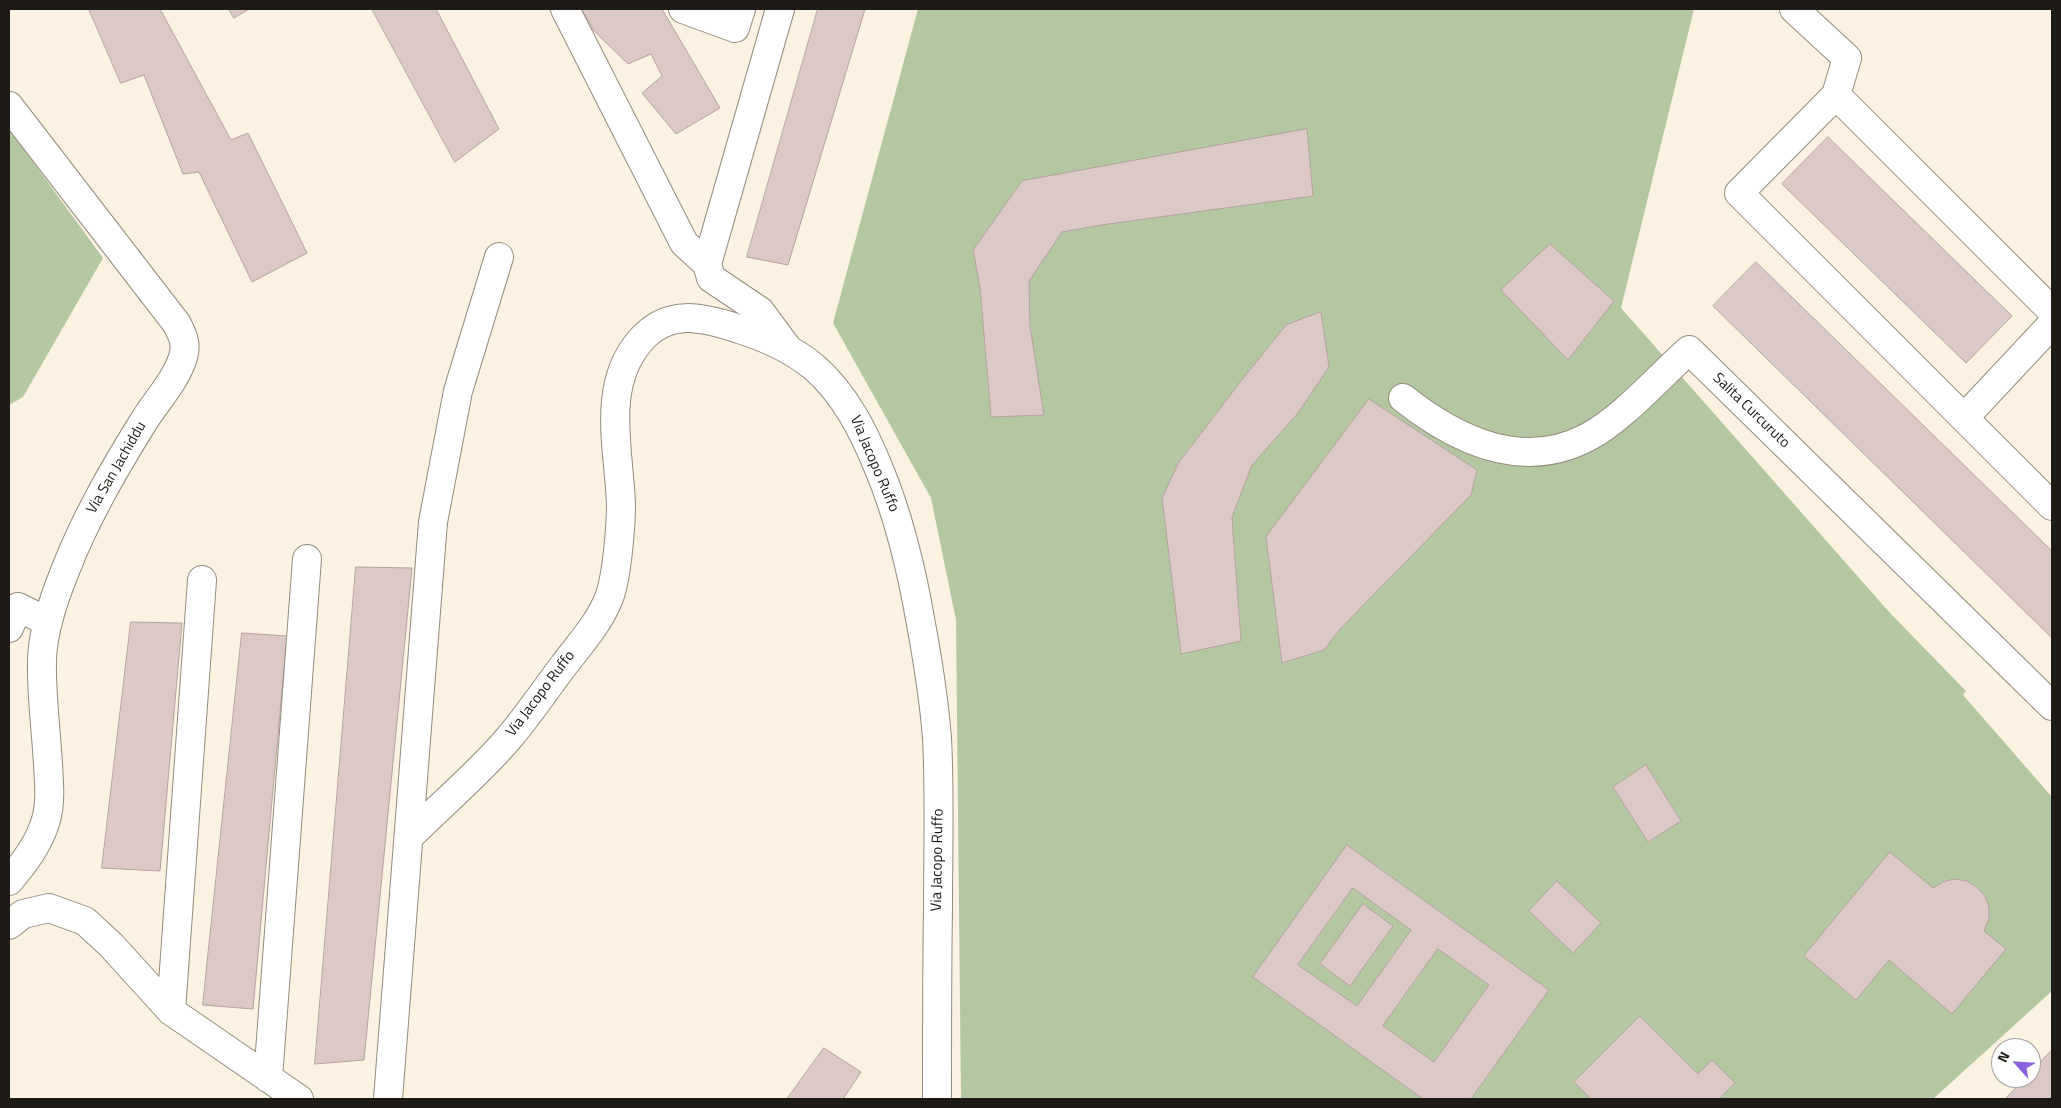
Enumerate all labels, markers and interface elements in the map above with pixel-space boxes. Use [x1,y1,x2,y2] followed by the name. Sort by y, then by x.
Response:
[1709,370,1793,452] street label: Salita Curcuruto
[846,413,902,515] street label: Via Jacopo Ruffo
[83,419,151,517] street label: Via San Jachiddu
[503,647,579,741] street label: Via Jacopo Ruffo
[928,808,948,912] street label: Via Jacopo Ruffo
[1991,1038,2041,1088] north arrow
[1991,1048,2015,1066] text: N

